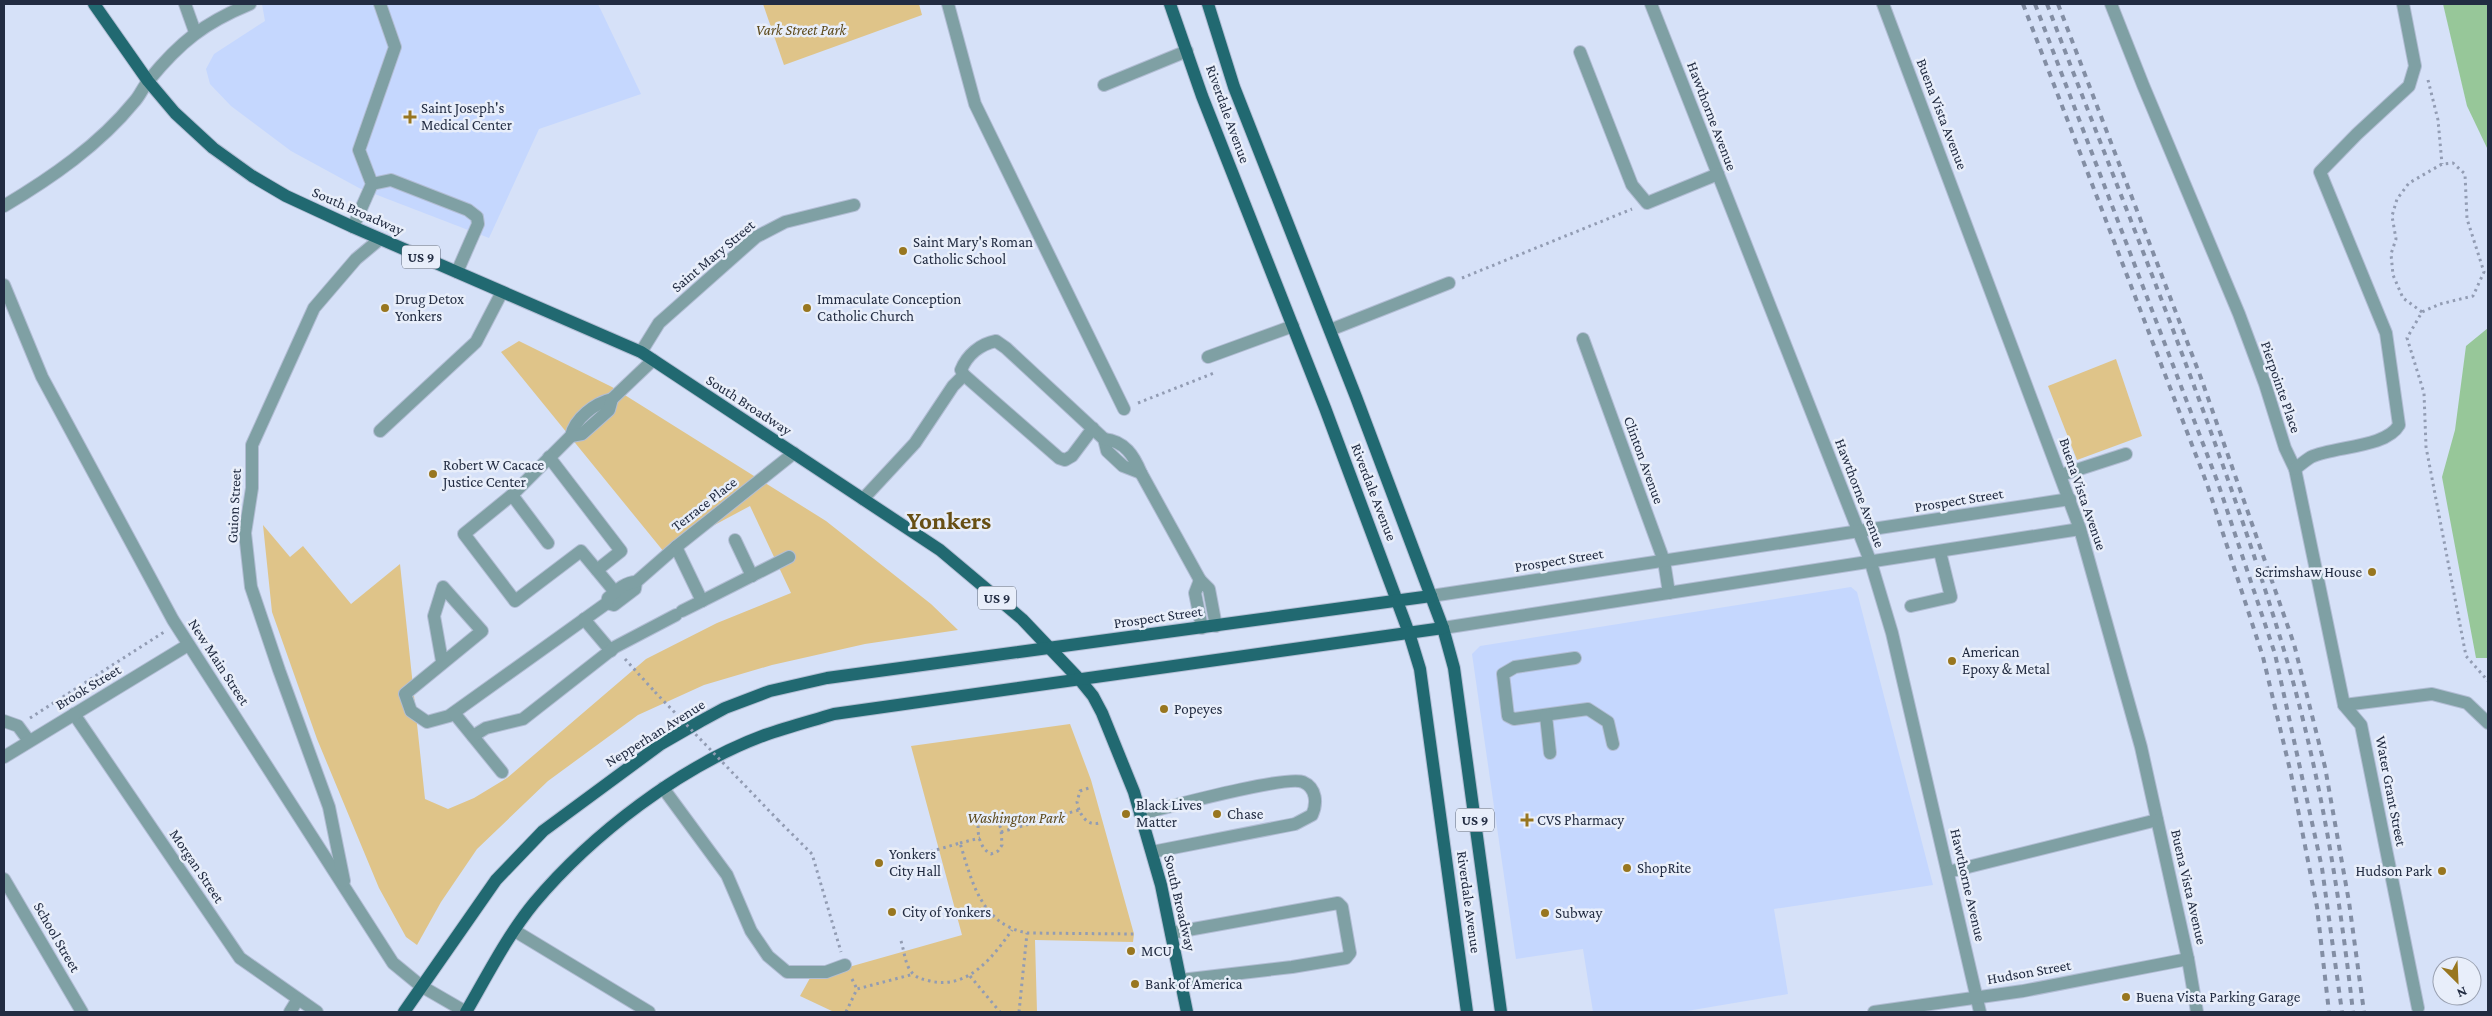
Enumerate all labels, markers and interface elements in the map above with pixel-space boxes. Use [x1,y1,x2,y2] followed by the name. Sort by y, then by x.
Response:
[756,22,848,38] park label: Vark Street Park
[1913,56,1971,172] street label: Buena Vista Avenue
[1684,59,1740,173] street label: Hawthorne Avenue
[1203,63,1253,166] street label: Riverdale Avenue
[421,100,513,133] place label: Saint Joseph's Medical Center
[403,110,417,124] marker: Saint Joseph's Medical Center
[309,184,406,239] street label: South Broadway
[668,216,759,296] street label: Saint Mary Street
[913,234,1033,267] place label: Saint Mary's Roman Catholic School
[897,245,909,257] marker: Saint Mary's Roman Catholic School
[402,246,440,268] road number: US 9
[395,291,464,324] place label: Drug Detox Yonkers
[817,291,961,324] place label: Immaculate Conception Catholic Church
[379,302,391,314] marker: Drug Detox Yonkers
[801,302,813,314] marker: Immaculate Conception Catholic Church
[2257,339,2304,436] street label: Pierpointe Place
[703,371,795,439] street label: South Broadway
[1621,414,1667,506] street label: Clinton Avenue
[1832,436,1888,550] street label: Hawthorne Avenue
[2056,436,2110,553] street label: Buena Vista Avenue
[1348,441,1400,543] street label: Riverdale Avenue
[441,457,545,491] place label: Robert W Cacace Justice Center
[224,467,244,544] street label: Guion Street
[427,468,439,480] marker: Robert W Cacace Justice Center
[668,473,740,534] street label: Terrace Place
[1914,485,2006,516] street label: Prospect Street
[907,507,991,534] district label: Yonkers
[1514,545,1606,576] street label: Prospect Street
[2255,564,2362,580] place label: Scrimshaw House
[2366,566,2378,578] marker: Scrimshaw House
[978,586,1016,610] road number: US 9
[1113,603,1205,632] street label: Prospect Street
[185,616,253,709] street label: New Main Street
[1962,644,2050,678] place label: American Epoxy & Metal
[1946,655,1958,667] marker: American Epoxy & Metal
[52,661,124,713] street label: Brook Street
[602,696,708,771] street label: Nepperhan Avenue
[1174,701,1222,718] place label: Popeyes
[1158,703,1170,715] marker: Popeyes
[2372,734,2410,849] street label: Water Grant Street
[1136,797,1202,830] place label: Black Lives Matter
[1227,806,1264,822] place label: Chase
[1120,808,1132,820] marker: Black Lives Matter
[1211,808,1223,820] marker: Chase
[1456,808,1494,832] road number: US 9
[967,810,1066,827] park label: Washington Park
[1537,812,1624,829] place label: CVS Pharmacy
[1521,814,1533,826] marker: CVS Pharmacy
[166,826,228,907] street label: Morgan Street
[1947,827,1989,943] street label: Hawthorne Avenue
[2168,828,2210,946] street label: Buena Vista Avenue
[889,846,941,880] place label: Yonkers City Hall
[1454,850,1484,955] street label: Riverdale Avenue
[1160,853,1199,953] street label: South Broadway
[873,857,885,869] marker: Yonkers City Hall
[1637,860,1691,877] place label: ShopRite
[1621,862,1633,874] marker: ShopRite
[2355,863,2433,879] place label: Hudson Park
[2436,865,2448,877] marker: Hudson Park
[31,899,84,976] street label: School Street
[902,904,991,921] place label: City of Yonkers
[1555,905,1602,922] place label: Subway
[886,906,898,918] marker: City of Yonkers
[1539,907,1551,919] marker: Subway
[1141,943,1172,959] place label: MCU
[1125,945,1137,957] marker: MCU
[2432,956,2482,1006] north arrow
[1986,957,2073,987] street label: Hudson Street
[1145,976,1243,992] place label: Bank of America
[1129,978,1141,990] marker: Bank of America
[2454,984,2470,1002] text: N
[2136,989,2301,1006] place label: Buena Vista Parking Garage
[2120,991,2132,1003] marker: Buena Vista Parking Garage

